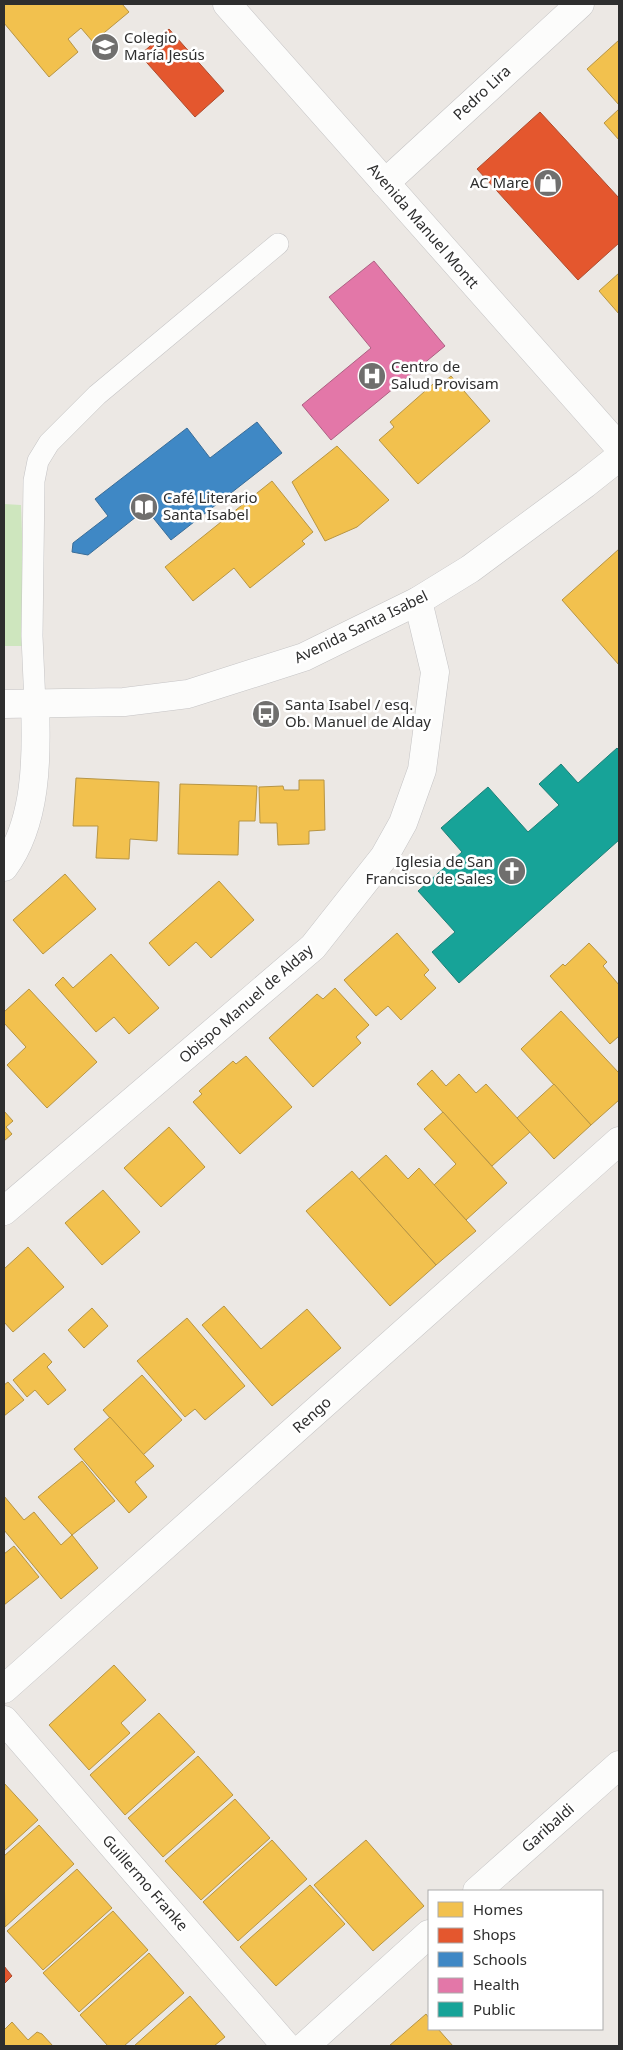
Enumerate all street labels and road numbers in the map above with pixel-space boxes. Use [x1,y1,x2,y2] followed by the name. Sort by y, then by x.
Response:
[448,61,514,124] street label: Pedro Lira
[364,158,484,293] street label: Avenida Manuel Montt
[290,585,431,667] street label: Avenida Santa Isabel
[174,939,317,1067] street label: Obispo Manuel de Alday
[288,1392,335,1437] street label: Rengo
[517,1798,578,1856] street label: Garibaldi
[98,1830,193,1935] street label: Guillermo Franke

